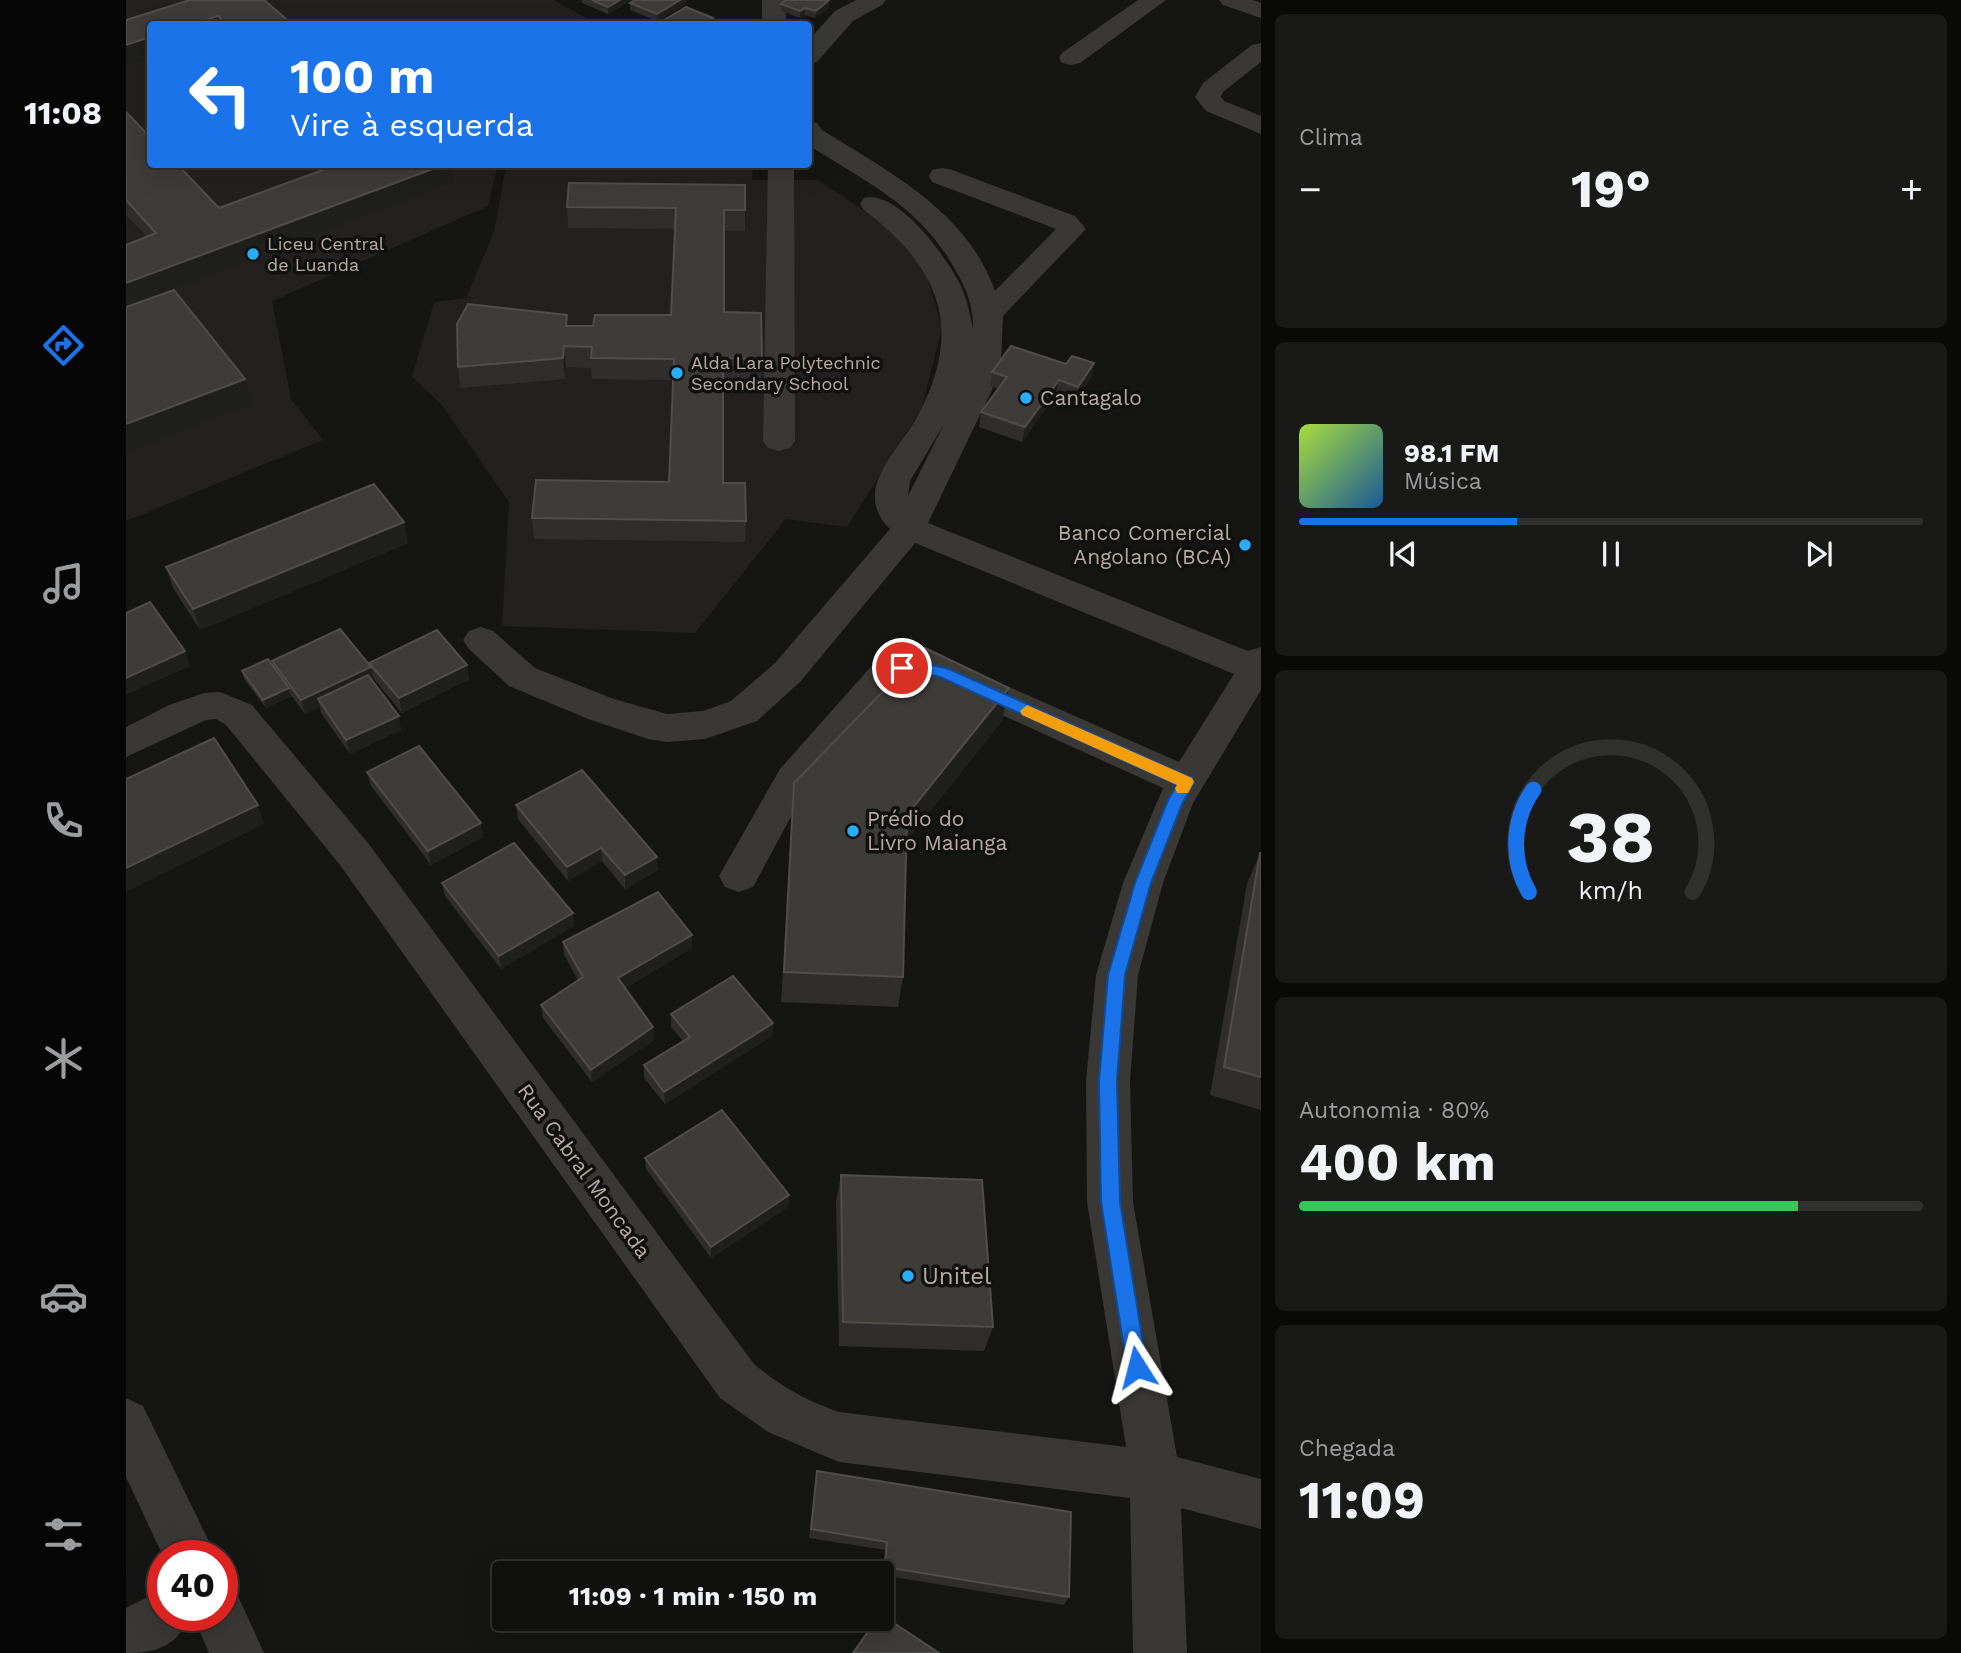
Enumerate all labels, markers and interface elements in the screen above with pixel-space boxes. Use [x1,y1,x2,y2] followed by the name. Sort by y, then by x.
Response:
[290,47,434,105] text: 100 m
[175,49,266,140] icon: left
[24,94,102,132] text: 11:08
[290,106,534,144] text: Vire à esquerda
[1299,124,1363,151] text: Clima
[1571,159,1651,220] text: 19°
[1299,167,1322,211] text: −
[1900,167,1923,211] text: +
[267,233,385,275] place label: Liceu Central de Luanda
[245,246,261,262] marker: Liceu Central de Luanda
[39,321,88,370] icon: directions
[691,352,881,394] place label: Alda Lara Polytechnic Secondary School
[669,365,685,381] marker: Alda Lara Polytechnic Secondary School
[1040,385,1142,410] place label: Cantagalo
[1018,390,1034,406] marker: Cantagalo
[1404,438,1499,468] text: 98.1 FM
[1404,468,1482,495] text: Música
[1058,520,1232,569] place label: Banco Comercial Angolano (BCA)
[1384,535,1422,573] icon: previous
[1592,535,1630,573] icon: pause
[1800,535,1838,573] icon: next
[1237,537,1253,553] marker: Banco Comercial Angolano (BCA)
[39,559,88,608] icon: music
[872,638,932,698] pin
[883,649,921,687] icon: arrive
[1567,795,1655,881] text: 38
[39,796,88,845] icon: phone
[867,806,1007,855] place label: Prédio do Livro Maianga
[845,823,861,839] marker: Prédio do Livro Maianga
[1579,876,1643,905] text: km/h
[39,1034,88,1083] icon: climate
[513,1078,656,1263] street label: Rua Cabral Moncada
[1299,1097,1489,1124] text: Autonomia · 80%
[1299,1132,1496,1193] text: 400 km
[922,1262,992,1290] place label: Unitel
[900,1268,916,1284] marker: Unitel
[39,1272,88,1321] icon: car
[1100,1330,1174,1404] position arrow
[1299,1435,1395,1462] text: Chegada
[1299,1470,1425,1531] text: 11:09
[39,1510,88,1559] icon: filters
[147,1540,238,1631] speed limit sign: 40
[569,1581,817,1611] text: 11:09 · 1 min · 150 m

